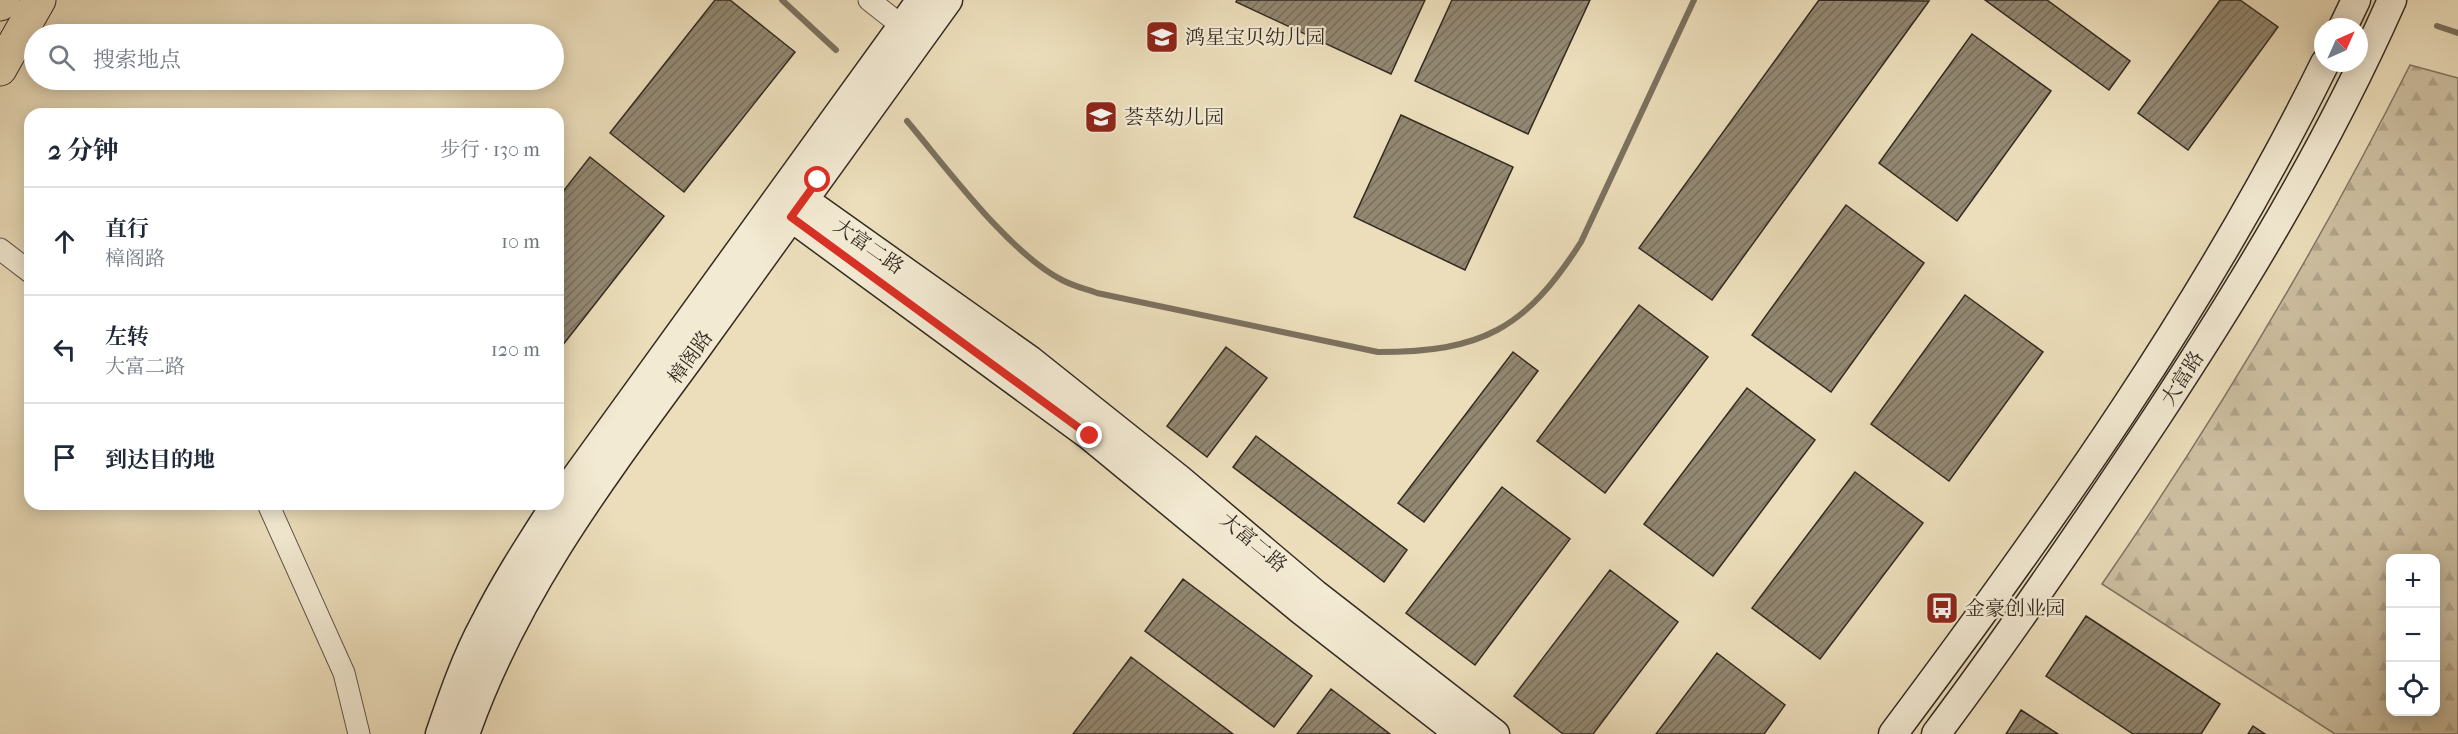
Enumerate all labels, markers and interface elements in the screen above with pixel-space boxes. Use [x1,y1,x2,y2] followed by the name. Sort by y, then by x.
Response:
[2314,18,2368,72] north arrow
[1144,19,1180,55] school or university icon: 鸿星宝贝幼儿园
[24,24,564,90] search box
[1185,26,1325,49] place label: 鸿星宝贝幼儿园
[45,41,78,74] icon: search
[93,47,181,73] text: 搜索地点
[1083,99,1119,135] school or university icon: 荟萃幼儿园
[1124,106,1224,129] place label: 荟萃幼儿园
[48,135,119,166] text: 2 分钟
[440,138,540,161] text: 步行 · 130 m
[804,166,830,192] route start
[829,214,908,279] street label: 大富二路
[105,216,149,242] text: 直行
[48,225,81,258] icon: ahead
[501,230,540,253] text: 10 m
[105,247,165,270] text: 樟阁路
[105,324,149,350] text: 左转
[663,326,717,388] street label: 樟阁路
[48,333,81,366] icon: left
[491,338,540,361] text: 120 m
[2156,347,2208,410] street label: 大富路
[105,355,185,378] text: 大富二路
[1076,422,1102,448] route end
[48,441,81,474] icon: arrive
[105,447,215,473] text: 到达目的地
[1216,508,1292,577] street label: 大富二路
[2386,554,2440,716] map controls
[2386,554,2440,608] button: +
[1924,590,1960,626] bus stop icon: 金豪创业园
[1965,597,2065,620] place label: 金豪创业园
[2386,608,2440,662] button: −
[2386,662,2440,716] button: locate

